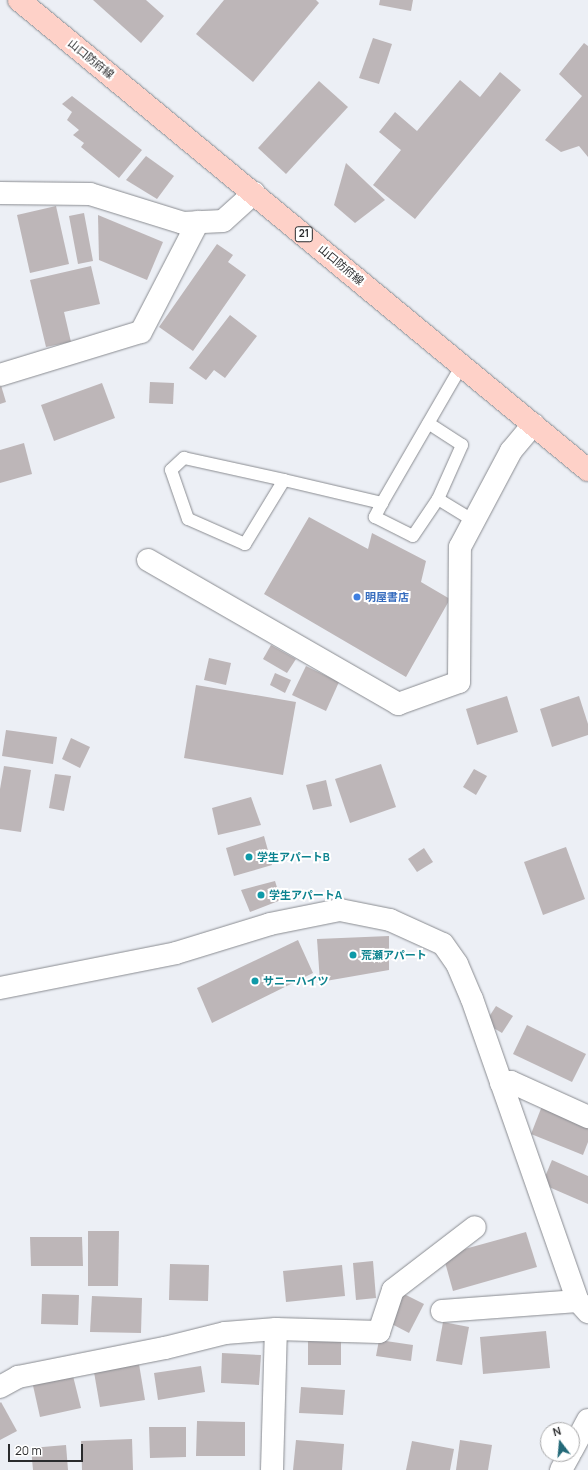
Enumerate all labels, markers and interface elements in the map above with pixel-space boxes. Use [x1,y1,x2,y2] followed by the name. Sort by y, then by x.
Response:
[65,37,117,81] street label: 山口防府線
[294,226,314,242] road number: 21
[316,242,366,288] street label: 山口防府線
[365,590,409,604] place label: 明屋書店
[352,592,362,602] marker: 明屋書店
[257,850,330,864] place label: 学生アパートB
[244,852,254,862] marker: 学生アパートB
[269,888,342,902] place label: 学生アパートA
[256,890,266,900] marker: 学生アパートA
[361,948,427,962] place label: 荒瀬アパート
[348,950,358,960] marker: 荒瀬アパート
[263,974,329,988] place label: サニーハイツ
[250,976,260,986] marker: サニーハイツ
[540,1422,580,1462] north arrow
[551,1423,563,1439] text: N
[10,1436,85,1462] scale bar
[15,1442,42,1459] text: 20 m

